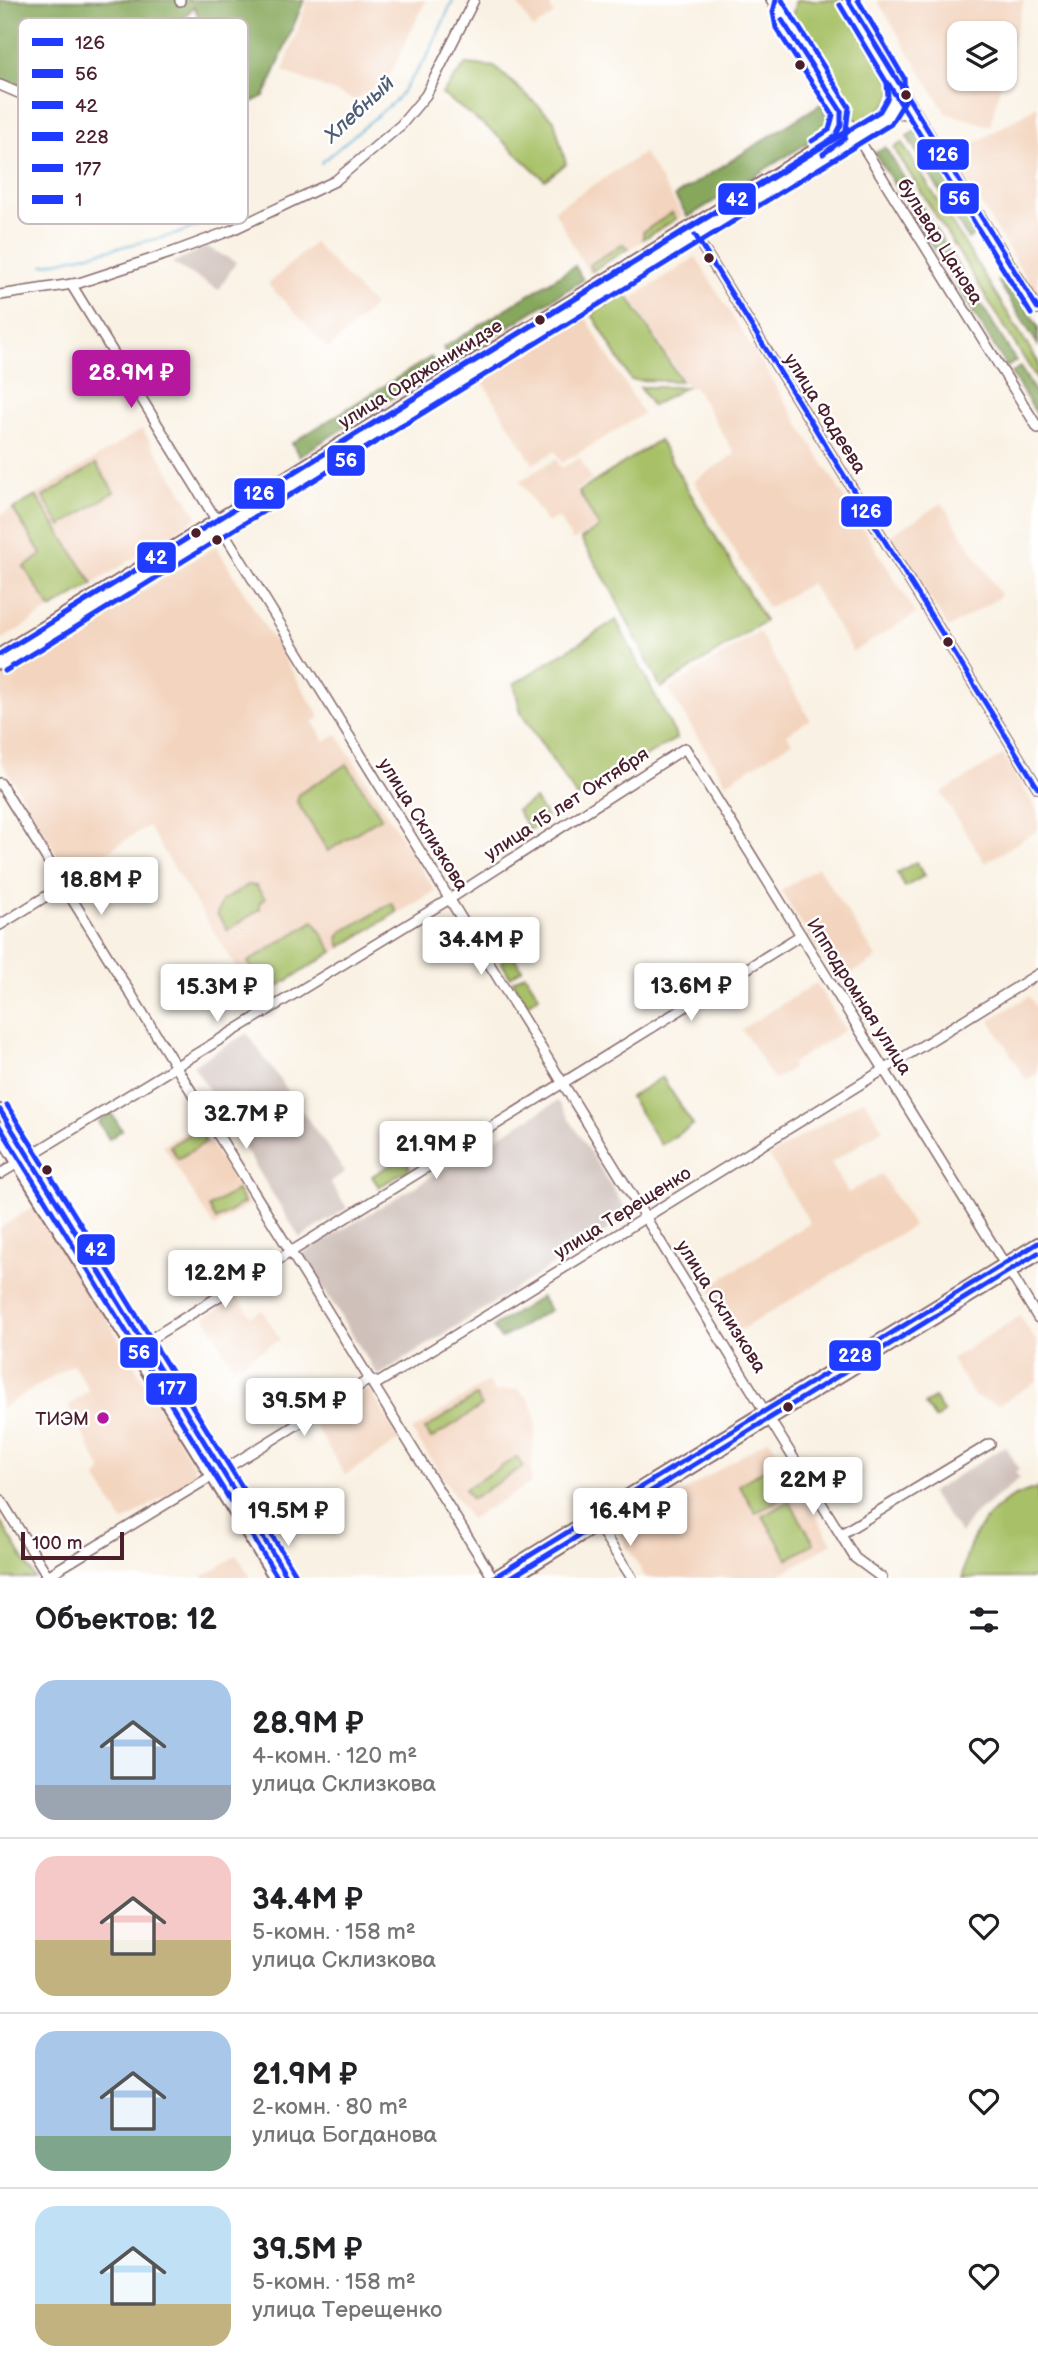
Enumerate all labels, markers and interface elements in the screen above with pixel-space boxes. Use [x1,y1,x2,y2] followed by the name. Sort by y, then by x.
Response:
[18,18,248,224] legend
[947,21,1017,91] map controls
[947,21,1017,91] button: layers
[75,32,105,55] text: 126
[793,58,807,72] unlabelled marker
[75,63,98,86] text: 56
[318,71,400,149] water label: Хлебный
[899,88,913,102] unlabelled marker
[75,95,99,118] text: 42
[75,126,109,149] text: 228
[916,138,970,171] line badge: 126
[928,144,958,167] text: 126
[75,158,102,181] text: 177
[892,175,988,309] street label: бульвар Цанова
[717,182,757,216] line badge: 42
[939,182,980,215] line badge: 56
[948,188,970,211] text: 56
[75,189,82,212] text: 1
[726,189,749,212] text: 42
[702,251,716,265] unlabelled marker
[533,313,547,327] unlabelled marker
[334,314,507,434] street label: улица Орджоникидзе
[779,349,871,478] street label: улица Фадеева
[66,350,196,410] pin: 28.9M ₽
[88,359,174,387] text: 28.9M ₽
[326,444,366,477] line badge: 56
[335,450,357,473] text: 56
[233,477,286,510] line badge: 126
[244,483,274,506] text: 126
[840,495,893,528] line badge: 126
[851,501,881,524] text: 126
[189,526,203,540] unlabelled marker
[210,533,224,547] unlabelled marker
[136,541,177,574] line badge: 42
[145,547,168,570] text: 42
[941,635,955,649] unlabelled marker
[480,743,653,866] street label: улица 15 лет Октября
[373,754,473,895] street label: улица Склизкова
[36,858,166,917] pin: 18.8M ₽
[60,866,142,894] text: 18.8M ₽
[801,914,916,1079] street label: Ипподромная улица
[416,918,546,977] pin: 34.4M ₽
[438,926,524,954] text: 34.4M ₽
[152,964,282,1024] pin: 15.3M ₽
[626,964,756,1023] pin: 13.6M ₽
[650,972,732,1000] text: 13.6M ₽
[177,973,257,1001] text: 15.3M ₽
[181,1092,311,1151] pin: 32.7M ₽
[204,1100,288,1128] text: 32.7M ₽
[371,1122,501,1181] pin: 21.9M ₽
[396,1130,476,1158] text: 21.9M ₽
[550,1162,696,1265] street label: улица Терещенко
[40,1163,54,1177] unlabelled marker
[76,1233,116,1266] line badge: 42
[671,1236,771,1377] street label: улица Склизкова
[85,1239,108,1262] text: 42
[160,1250,290,1310] pin: 12.2M ₽
[184,1259,266,1287] text: 12.2M ₽
[119,1336,159,1369] line badge: 56
[828,1339,882,1372] line badge: 228
[128,1342,150,1365] text: 56
[838,1345,872,1368] text: 228
[145,1372,198,1406] line badge: 177
[158,1378,187,1401] text: 177
[239,1378,369,1438] pin: 39.5M ₽
[262,1387,346,1415] text: 39.5M ₽
[781,1400,795,1414] unlabelled marker
[35,1408,89,1431] place label: ТИЭМ
[95,1410,111,1426] marker: ТИЭМ
[764,1458,862,1517] pin: 22M ₽
[780,1466,846,1494] text: 22M ₽
[223,1488,353,1548] pin: 19.5M ₽
[565,1488,695,1548] pin: 16.4M ₽
[248,1497,328,1525] text: 19.5M ₽
[589,1497,671,1525] text: 16.4M ₽
[21,1529,124,1561] scale bar
[32,1532,83,1555] text: 100 m
[965,1601,1003,1639] icon: filters
[35,1602,217,1638] text: Объектов: 12
[252,1706,364,1742] text: 28.9M ₽
[91,1708,175,1792] icon: home
[965,1731,1003,1769] icon: heart
[252,1742,417,1770] text: 4-комн. · 120 m²
[252,1770,436,1798] text: улица Склизкова
[252,1882,363,1918] text: 34.4M ₽
[91,1884,175,1968] icon: home
[965,1907,1003,1945] icon: heart
[252,1918,416,1946] text: 5-комн. · 158 m²
[252,1946,436,1974] text: улица Склизкова
[252,2057,358,2093] text: 21.9M ₽
[91,2059,175,2143] icon: home
[965,2082,1003,2120] icon: heart
[252,2093,408,2121] text: 2-комн. · 80 m²
[252,2121,437,2149] text: улица Богданова
[252,2232,362,2268] text: 39.5M ₽
[91,2234,175,2318] icon: home
[965,2257,1003,2295] icon: heart
[252,2268,416,2296] text: 5-комн. · 158 m²
[252,2296,442,2324] text: улица Терещенко

